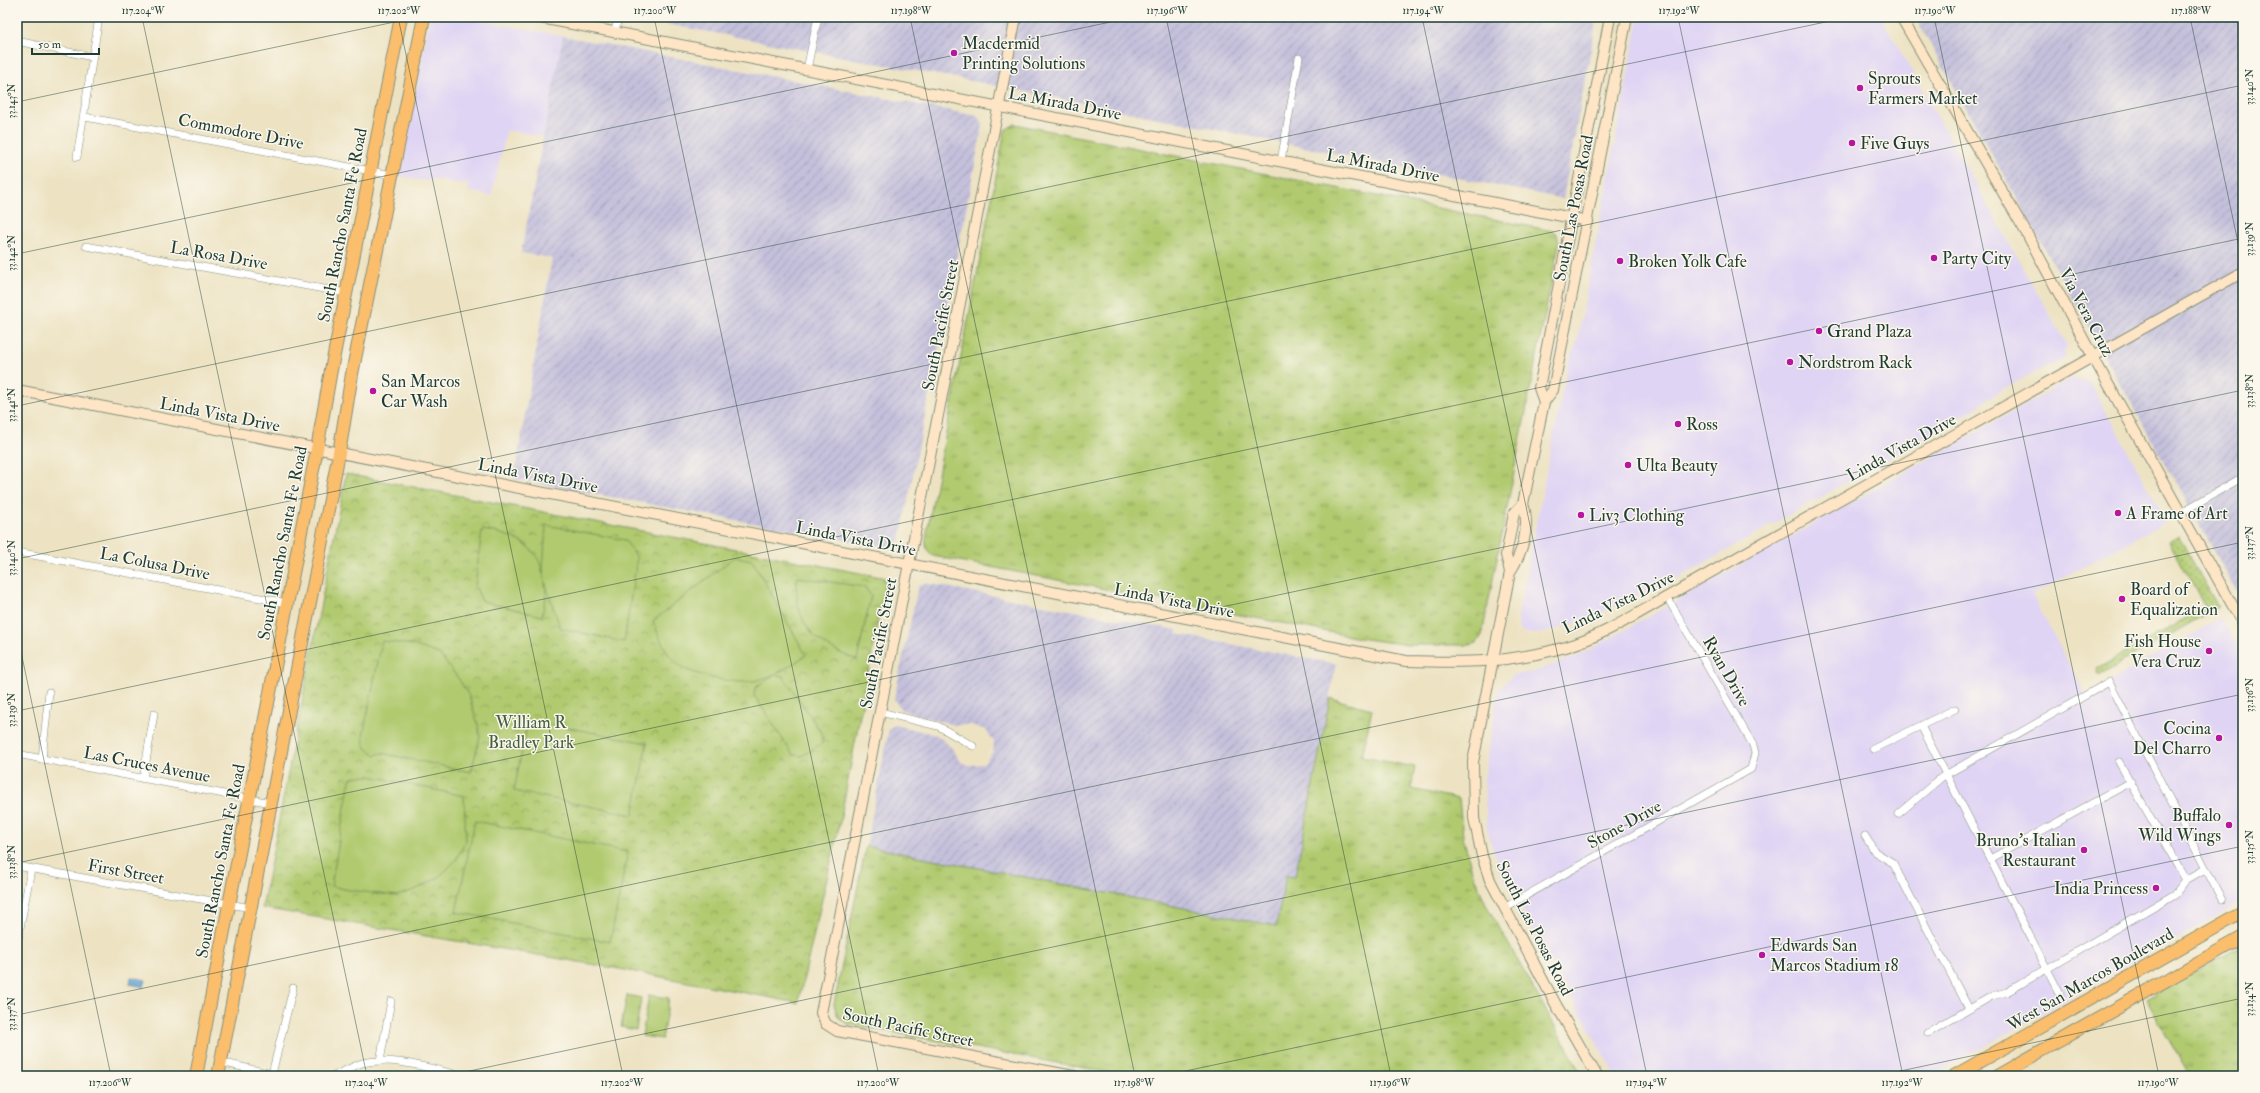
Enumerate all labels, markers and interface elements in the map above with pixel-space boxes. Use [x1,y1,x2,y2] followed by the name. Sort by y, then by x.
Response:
[122,5,165,17] text: 117.204°W
[378,5,421,17] text: 117.202°W
[634,5,677,17] text: 117.200°W
[891,5,932,17] text: 117.198°W
[1147,5,1188,17] text: 117.196°W
[1402,5,1444,17] text: 117.194°W
[1659,5,1700,17] text: 117.192°W
[1915,5,1956,17] text: 117.190°W
[2171,5,2212,17] text: 117.188°W
[32,30,99,56] scale bar
[962,33,1086,74] place label: Macdermid Printing Solutions
[38,37,62,52] text: 50 m
[949,48,959,58] marker: Macdermid Printing Solutions
[1868,68,1978,109] place label: Sprouts Farmers Market
[2244,69,2256,105] text: 33.140°N
[1006,82,1123,125] street label: La Mirada Drive
[1855,83,1865,93] marker: Sprouts Farmers Market
[6,84,18,118] text: 33.143°N
[176,109,306,154] street label: Commodore Drive
[313,126,372,324] street label: South Rancho Santa Fe Road
[1549,133,1598,283] street label: South Las Posas Road
[1860,133,1929,155] place label: Five Guys
[1847,138,1857,148] marker: Five Guys
[1324,144,1441,187] street label: La Mirada Drive
[2244,222,2256,256] text: 33.139°N
[6,235,18,271] text: 33.142°N
[169,237,269,274] street label: La Rosa Drive
[1942,248,2012,270] place label: Party City
[1628,251,1747,272] place label: Broken Yolk Cafe
[1929,253,1939,263] marker: Party City
[1615,256,1625,266] marker: Broken Yolk Cafe
[917,257,964,392] street label: South Pacific Street
[2054,264,2119,360] street label: Via Vera Cruz
[1827,321,1913,342] place label: Grand Plaza
[1814,326,1824,336] marker: Grand Plaza
[1798,352,1912,373] place label: Nordstrom Rack
[1785,357,1795,367] marker: Nordstrom Rack
[381,371,460,412] place label: San Marcos Car Wash
[2244,374,2256,408] text: 33.138°N
[368,386,378,396] marker: San Marcos Car Wash
[6,388,18,422] text: 33.141°N
[158,393,282,436] street label: Linda Vista Drive
[1843,409,1960,486] street label: Linda Vista Drive
[1686,414,1718,435] place label: Ross
[1673,419,1683,429] marker: Ross
[253,444,312,642] street label: South Rancho Santa Fe Road
[476,454,600,497] street label: Linda Vista Drive
[1636,455,1718,477] place label: Ulta Beauty
[1623,460,1633,470] marker: Ulta Beauty
[2125,503,2228,524] place label: A Frame of Art
[1589,505,1685,526] place label: Liv3 Clothing
[2113,508,2123,518] marker: A Frame of Art
[1576,510,1586,520] marker: Liv3 Clothing
[794,517,918,560] street label: Linda Vista Drive
[2244,526,2256,560] text: 33.137°N
[6,540,18,576] text: 33.140°N
[98,543,212,584] street label: La Colusa Drive
[1559,566,1678,639] street label: Linda Vista Drive
[855,575,902,710] street label: South Pacific Street
[1112,579,1236,622] street label: Linda Vista Drive
[2130,579,2218,620] place label: Board of Equalization
[2117,594,2127,604] marker: Board of Equalization
[2124,631,2201,672] place label: Fish House Vera Cruz
[1697,632,1755,711] street label: Ryan Drive
[2204,646,2214,656] marker: Fish House Vera Cruz
[2244,678,2256,712] text: 33.136°N
[6,693,18,727] text: 33.139°N
[488,712,574,754] park label: William R Bradley Park
[2133,718,2212,759] place label: Cocina Del Charro
[2214,733,2224,743] marker: Cocina Del Charro
[82,742,212,787] street label: Las Cruces Avenue
[191,762,250,960] street label: South Rancho Santa Fe Road
[1584,796,1665,853] street label: Stone Drive
[2137,805,2221,846] place label: Buffalo Wild Wings
[2224,820,2234,830] marker: Buffalo Wild Wings
[1976,830,2076,871] place label: Bruno's Italian Restaurant
[2244,830,2256,864] text: 33.135°N
[6,845,18,879] text: 33.138°N
[2079,845,2089,855] marker: Bruno's Italian Restaurant
[86,854,166,889] street label: First Street
[1491,857,1578,1000] street label: South Las Posas Road
[2054,878,2148,899] place label: India Princess
[2151,883,2161,893] marker: India Princess
[2002,923,2178,1036] street label: West San Marcos Boulevard
[1770,935,1898,976] place label: Edwards San Marcos Stadium 18
[1757,950,1767,960] marker: Edwards San Marcos Stadium 18
[2244,982,2256,1016] text: 33.134°N
[6,997,18,1031] text: 33.137°N
[841,1003,976,1052] street label: South Pacific Street
[89,1077,132,1089] text: 117.206°W
[345,1077,388,1089] text: 117.204°W
[601,1077,644,1089] text: 117.202°W
[857,1077,900,1089] text: 117.200°W
[1114,1077,1155,1089] text: 117.198°W
[1370,1077,1411,1089] text: 117.196°W
[1625,1077,1667,1089] text: 117.194°W
[1882,1077,1923,1089] text: 117.192°W
[2138,1077,2179,1089] text: 117.190°W

